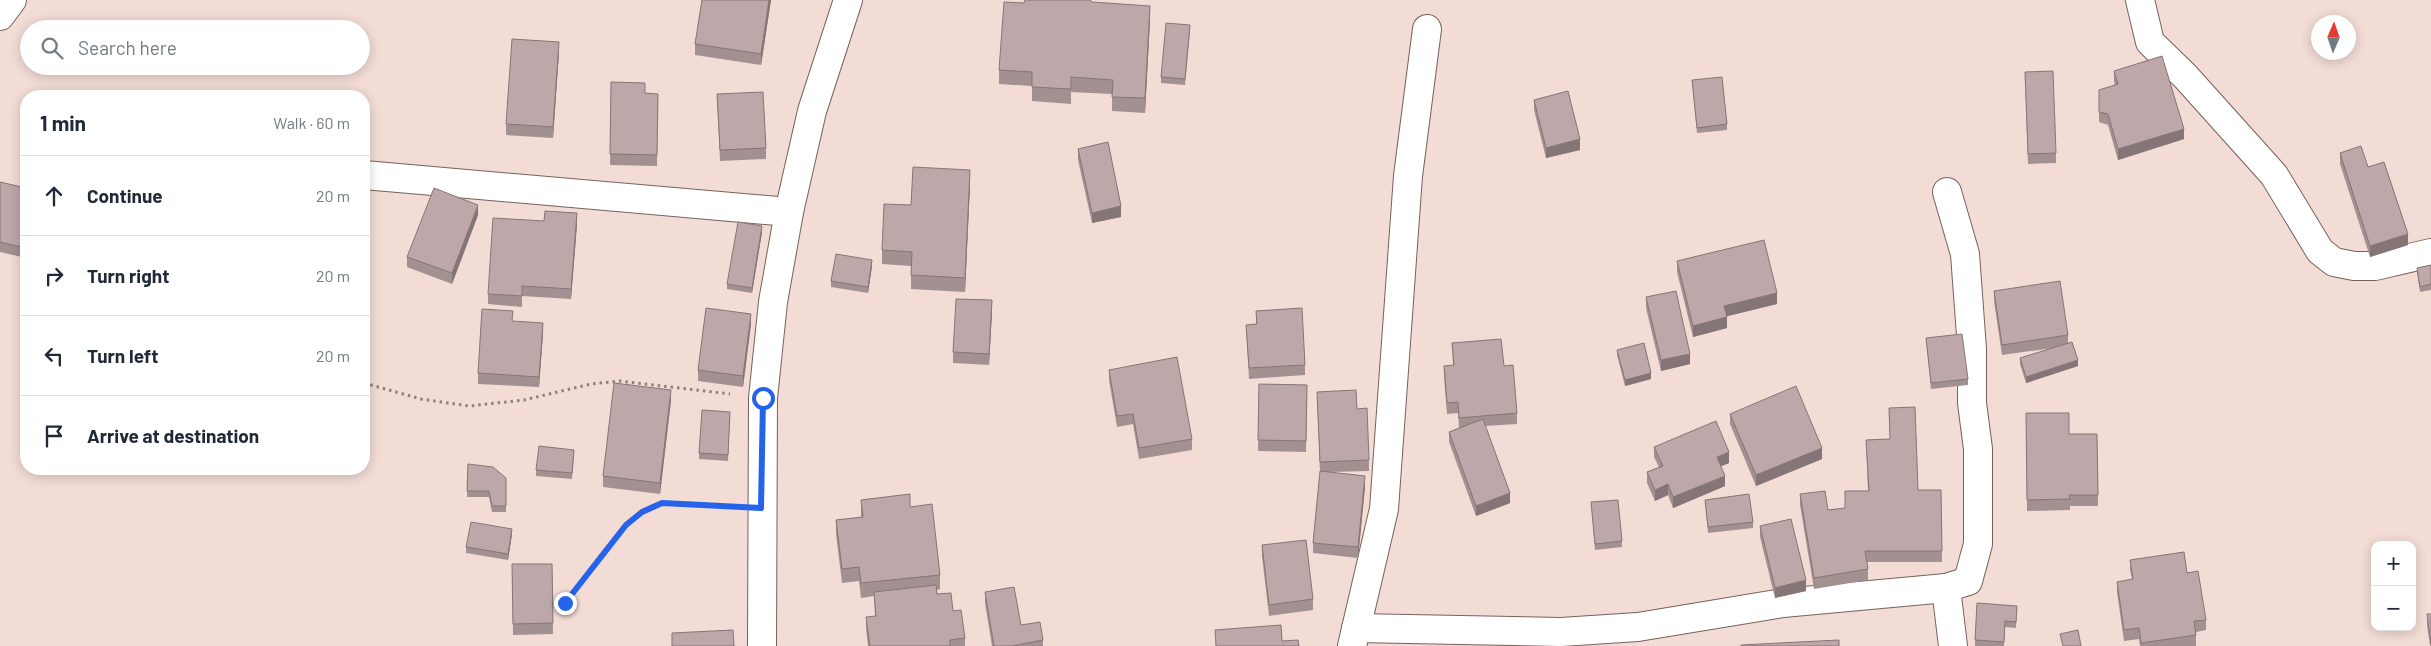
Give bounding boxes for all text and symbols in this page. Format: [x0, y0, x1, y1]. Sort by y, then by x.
north arrow [2311, 15, 2356, 60]
search box [20, 20, 370, 75]
icon: search [38, 34, 66, 62]
text: Search here [78, 36, 177, 59]
text: 1 min [40, 110, 86, 135]
text: Walk · 60 m [273, 113, 350, 132]
icon: ahead [40, 182, 68, 210]
text: Continue [87, 184, 163, 207]
text: 20 m [316, 186, 350, 205]
icon: right [40, 262, 68, 290]
text: Turn right [87, 264, 169, 287]
text: 20 m [316, 266, 350, 285]
icon: left [40, 342, 68, 370]
text: Turn left [87, 344, 158, 367]
text: 20 m [316, 346, 350, 365]
route start [752, 387, 775, 410]
icon: arrive [40, 422, 68, 450]
text: Arrive at destination [87, 424, 259, 447]
map controls [2371, 541, 2416, 631]
button: + [2371, 541, 2416, 586]
button: − [2371, 586, 2416, 631]
route end [554, 592, 577, 615]

